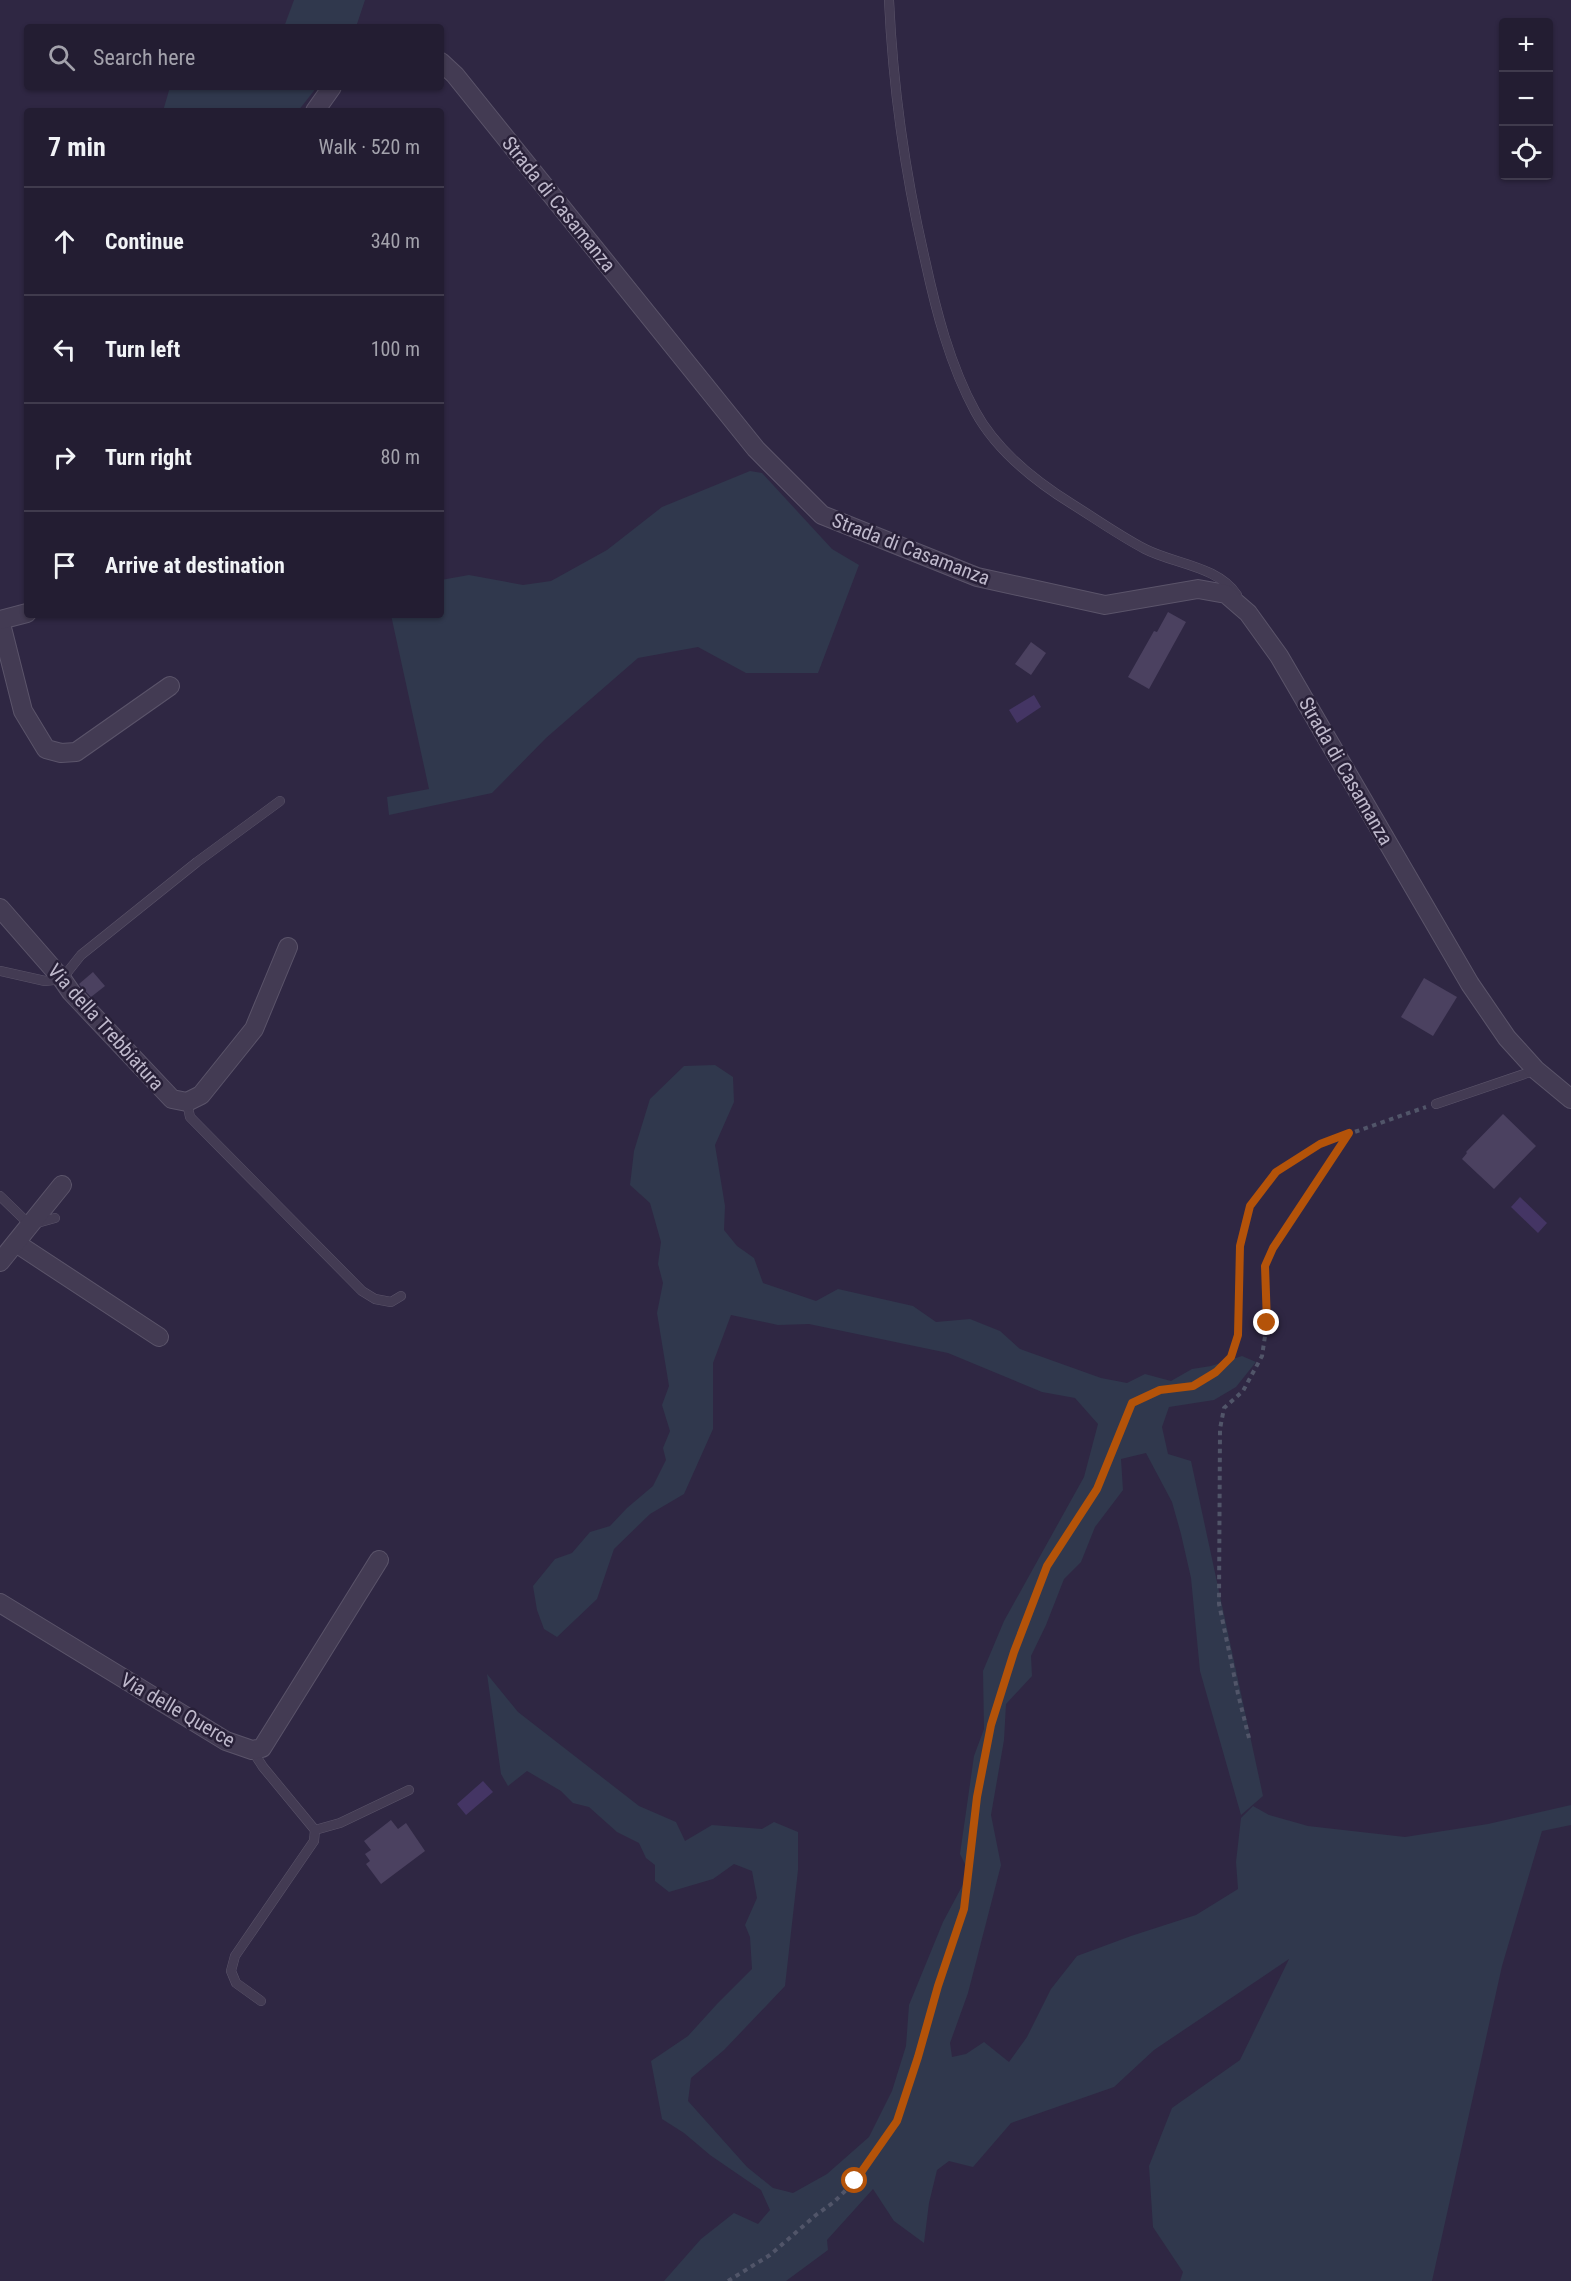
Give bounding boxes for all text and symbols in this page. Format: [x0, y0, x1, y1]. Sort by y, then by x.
map controls [1499, 18, 1553, 180]
button: + [1499, 18, 1553, 72]
search box [24, 24, 444, 90]
icon: search [45, 41, 78, 74]
text: Search here [93, 45, 195, 70]
button: − [1499, 72, 1553, 126]
button: locate [1499, 126, 1553, 180]
text: 7 min [48, 132, 106, 162]
street label: Strada di Casamanza [497, 132, 621, 276]
text: Walk · 520 m [319, 135, 420, 159]
icon: ahead [48, 225, 81, 258]
text: Continue [105, 229, 184, 254]
text: 340 m [371, 229, 420, 253]
icon: left [48, 333, 81, 366]
text: Turn left [105, 337, 180, 362]
text: 100 m [371, 337, 420, 361]
icon: right [48, 441, 81, 474]
text: Turn right [105, 445, 192, 470]
text: 80 m [381, 445, 420, 469]
street label: Strada di Casamanza [829, 508, 993, 590]
icon: arrive [48, 549, 81, 582]
text: Arrive at destination [105, 553, 285, 578]
street label: Strada di Casamanza [1294, 693, 1398, 849]
street label: Via della Trebbiatura [43, 959, 169, 1095]
route end [1253, 1309, 1279, 1335]
street label: Via delle Querce [117, 1668, 239, 1752]
route start [841, 2167, 867, 2193]

